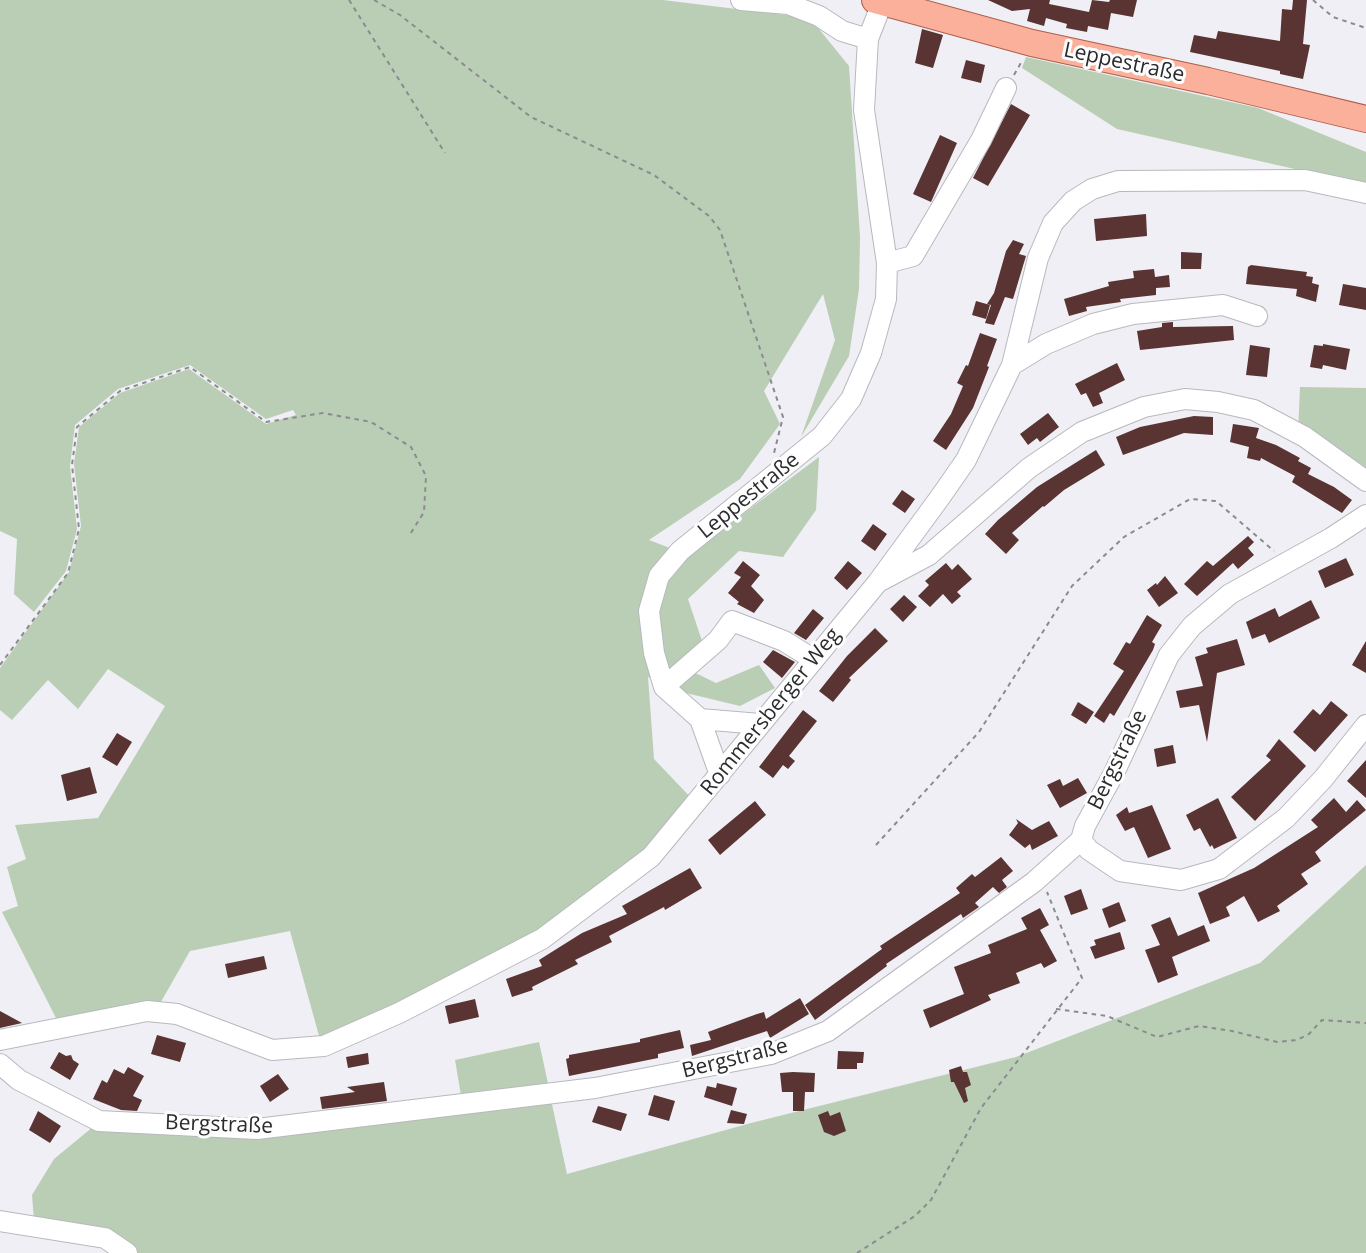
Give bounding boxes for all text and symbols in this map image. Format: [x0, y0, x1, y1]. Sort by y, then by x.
street label: Leppestraße [1061, 38, 1187, 88]
street label: Leppestraße [693, 448, 805, 544]
street label: Rommersberger Weg [696, 623, 846, 801]
street label: Bergstraße [1083, 706, 1153, 814]
street label: Bergstraße [680, 1034, 790, 1084]
street label: Bergstraße [165, 1111, 273, 1139]

